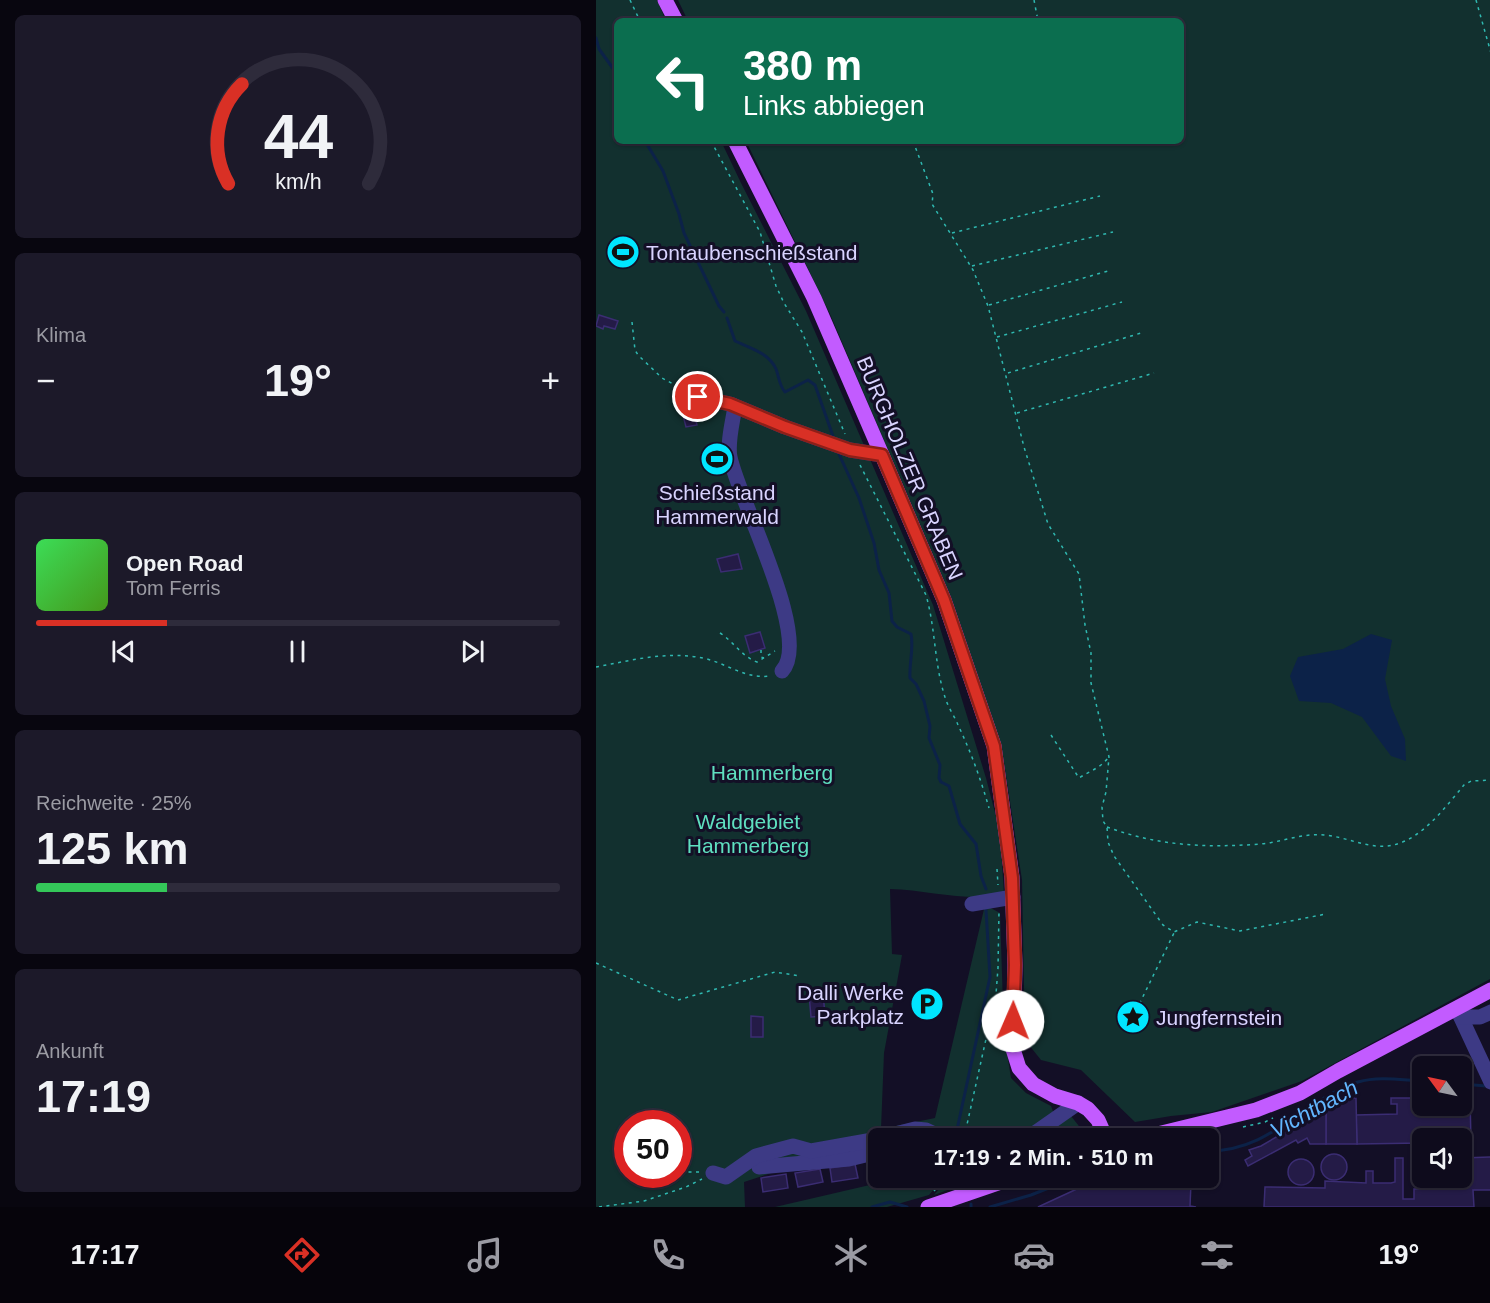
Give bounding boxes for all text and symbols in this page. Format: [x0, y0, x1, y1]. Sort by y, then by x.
icon: left [644, 42, 722, 120]
text: 380 m [743, 42, 862, 89]
text: Links abbiegen [743, 91, 925, 121]
text: 44 [263, 102, 333, 171]
text: km/h [275, 170, 321, 194]
sports icon: Tontaubenschießstand [605, 234, 641, 270]
place label: Tontaubenschießstand [646, 241, 857, 264]
text: Klima [36, 324, 86, 346]
street label: BURGHOLZER GRABEN [852, 353, 968, 583]
text: 19° [264, 355, 332, 406]
text: − [36, 362, 55, 399]
text: + [541, 362, 560, 399]
pin [672, 371, 723, 422]
icon: arrive [681, 380, 714, 413]
sports icon: Schießstand Hammerwald [699, 441, 735, 477]
place label: Schießstand Hammerwald [655, 481, 779, 528]
text: Open Road [126, 551, 243, 576]
text: Tom Ferris [126, 577, 220, 599]
icon: previous [107, 635, 140, 668]
icon: pause [281, 635, 314, 668]
icon: next [456, 635, 489, 668]
park label: Hammerberg [711, 761, 833, 784]
text: Reichweite · 25% [36, 792, 192, 814]
park label: Waldgebiet Hammerberg [687, 810, 809, 857]
text: 125 km [36, 823, 189, 874]
place label: Dalli Werke Parkplatz [797, 981, 904, 1028]
parking icon: Dalli Werke Parkplatz [909, 986, 945, 1022]
position arrow [981, 989, 1045, 1053]
place icon: Jungfernstein [1115, 999, 1151, 1035]
place label: Jungfernstein [1156, 1006, 1282, 1029]
text: Ankunft [36, 1040, 104, 1062]
north arrow [1412, 1056, 1472, 1116]
map controls [1412, 1056, 1472, 1188]
text: 17:19 [36, 1071, 151, 1122]
water label: Vichtbach [1266, 1075, 1362, 1143]
speed limit sign: 50 [614, 1110, 692, 1188]
button: sound [1412, 1128, 1472, 1188]
text: 17:19 · 2 Min. · 510 m [933, 1145, 1154, 1170]
icon: directions [281, 1234, 323, 1276]
icon: music [464, 1234, 506, 1276]
icon: phone [647, 1234, 689, 1276]
icon: climate [830, 1234, 872, 1276]
icon: car [1013, 1234, 1055, 1276]
icon: filters [1196, 1234, 1238, 1276]
text: 17:17 [71, 1240, 140, 1270]
text: 19° [1379, 1240, 1419, 1270]

